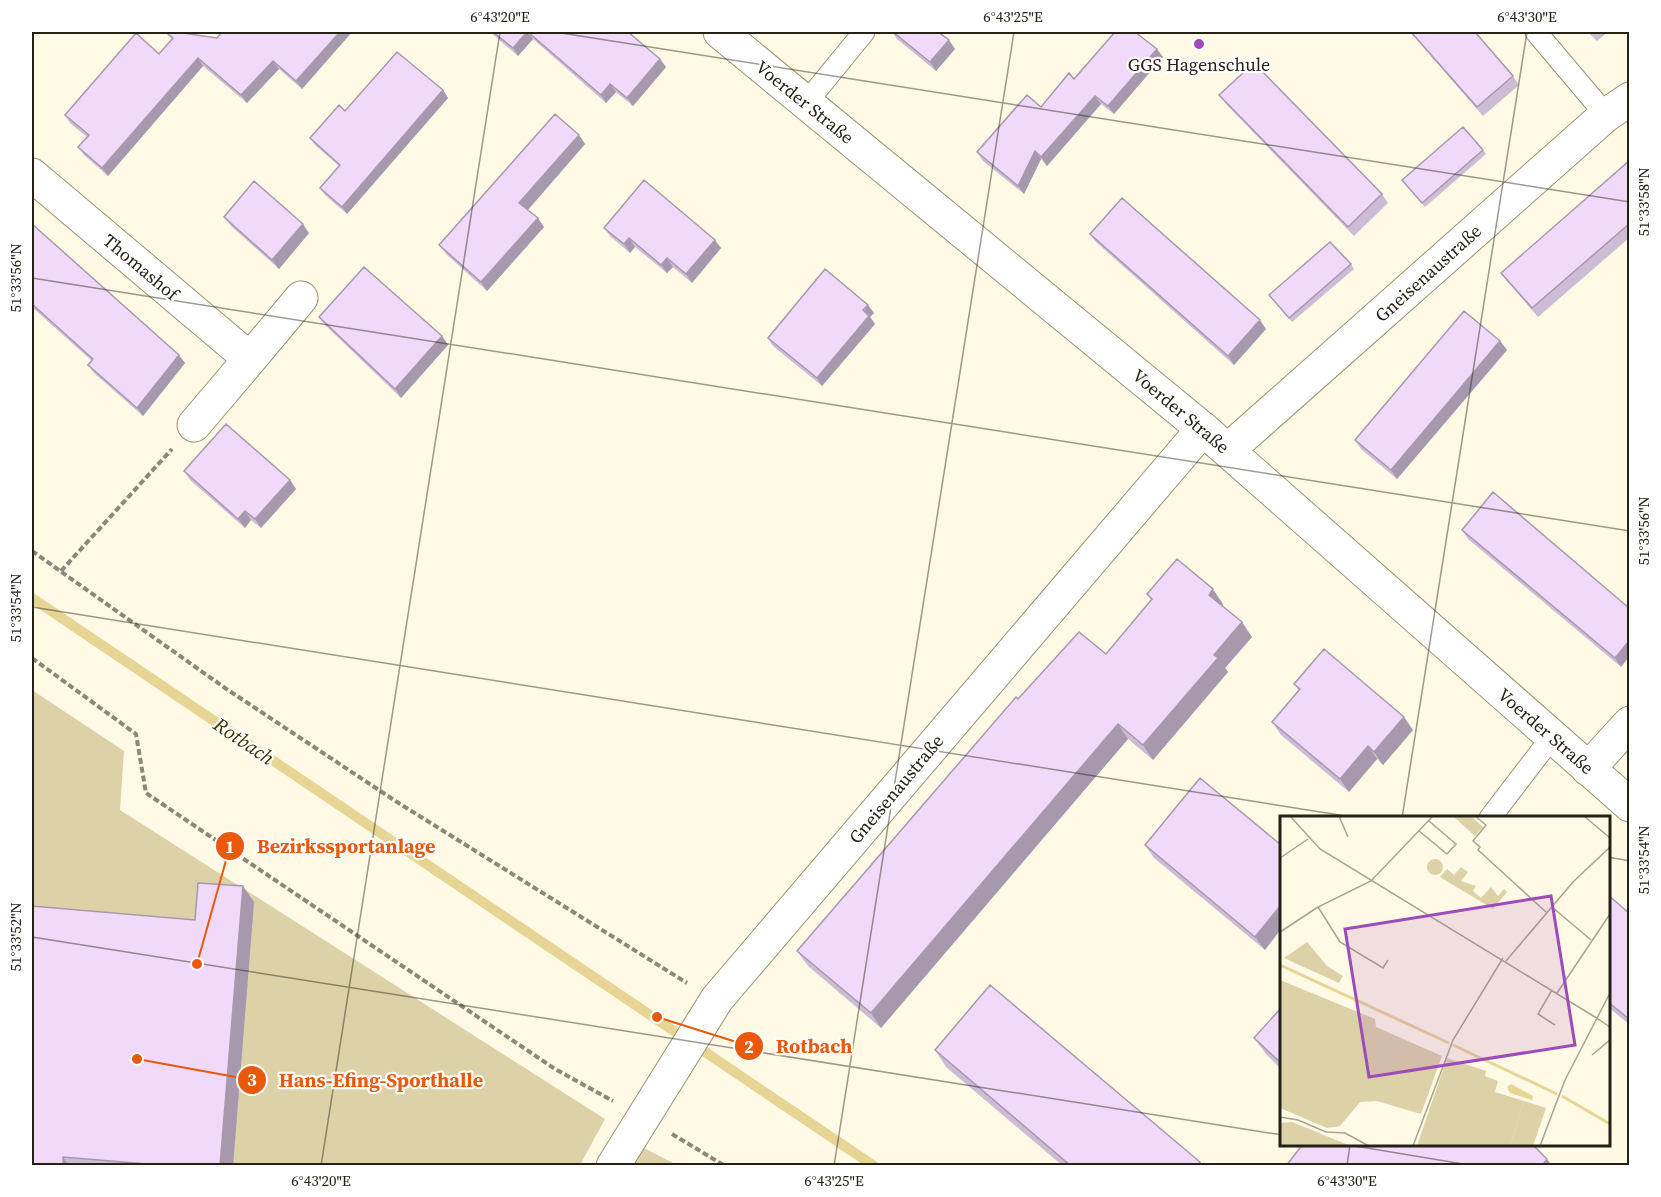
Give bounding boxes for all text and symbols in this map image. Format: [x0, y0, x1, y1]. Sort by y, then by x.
text: 6°43'20"E [470, 6, 530, 27]
text: 6°43'25"E [983, 6, 1043, 27]
text: 6°43'30"E [1497, 6, 1557, 27]
marker: GGS Hagenschule [1192, 37, 1206, 51]
place label: GGS Hagenschule [1128, 52, 1270, 77]
street label: Voerder Straße [751, 55, 859, 149]
text: 51°33'58"N [1633, 167, 1654, 237]
street label: Gneisenaustraße [1369, 218, 1487, 328]
street label: Thomashof [98, 228, 185, 307]
text: 51°33'56"N [5, 243, 26, 313]
street label: Voerder Straße [1127, 363, 1235, 459]
text: 51°33'56"N [1633, 496, 1654, 566]
text: 51°33'54"N [5, 573, 26, 643]
street label: Voerder Straße [1493, 682, 1599, 780]
water label: Rotbach [207, 710, 280, 772]
street label: Gneisenaustraße [843, 729, 949, 849]
inset map [1280, 816, 1610, 1146]
text: 51°33'54"N [1633, 825, 1654, 895]
callout: Bezirkssportanlage [215, 827, 447, 865]
text: Bezirkssportanlage [257, 832, 435, 860]
text: 1 [225, 834, 235, 859]
text: 51°33'52"N [5, 902, 26, 972]
callout: Rotbach [734, 1027, 864, 1065]
text: Rotbach [776, 1032, 852, 1060]
text: 2 [744, 1034, 754, 1059]
callout: Hans-Efing-Sporthalle [237, 1061, 495, 1099]
text: Hans-Efing-Sporthalle [279, 1066, 483, 1094]
text: 3 [247, 1067, 257, 1092]
text: 6°43'20"E [291, 1170, 351, 1191]
text: 6°43'25"E [804, 1170, 864, 1191]
text: 6°43'30"E [1317, 1170, 1377, 1191]

